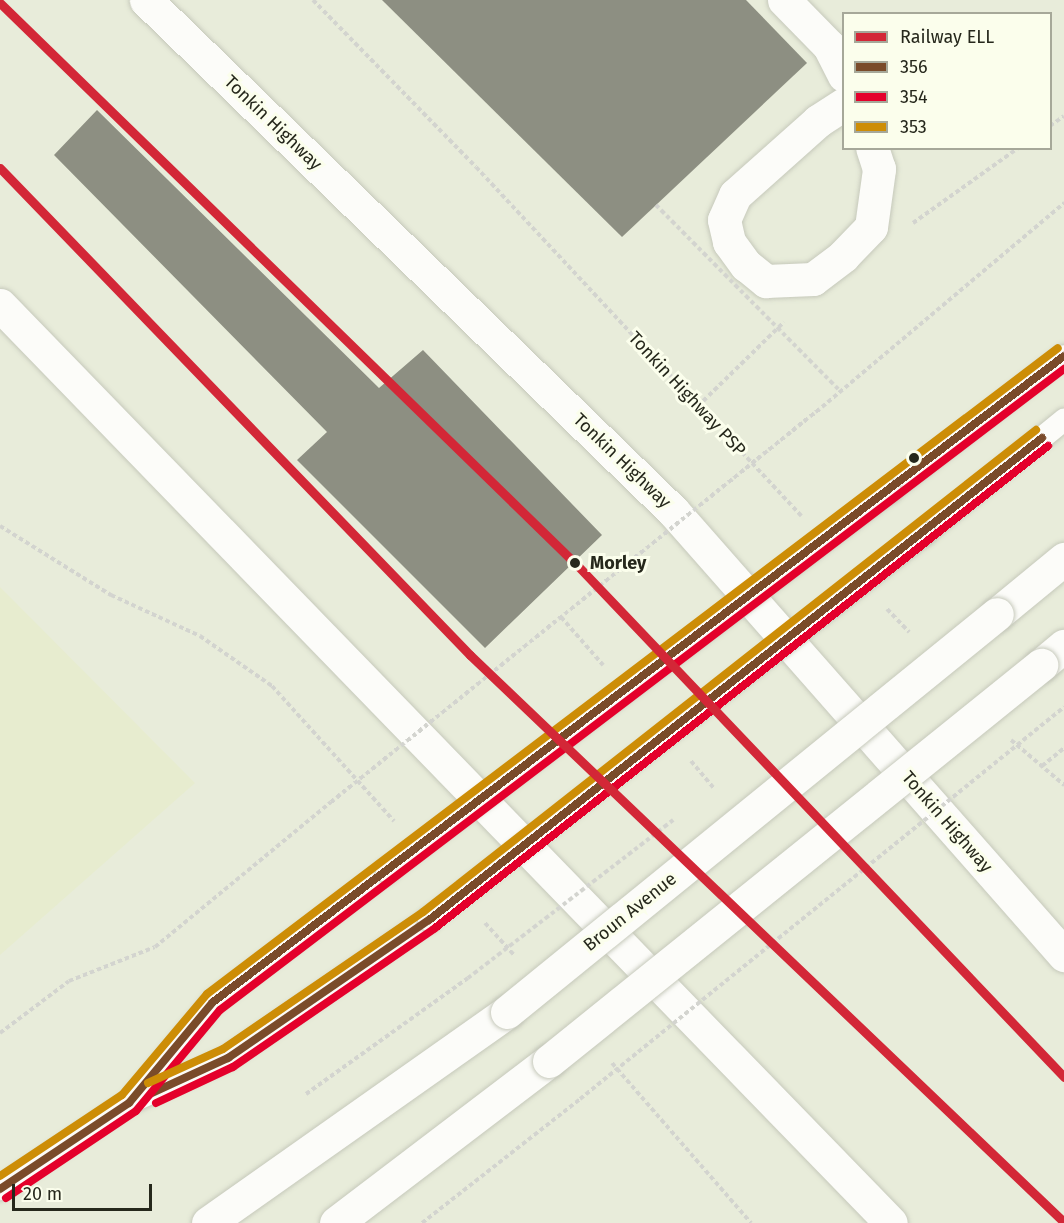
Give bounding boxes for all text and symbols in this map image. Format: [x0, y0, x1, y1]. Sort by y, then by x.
legend [842, 12, 1052, 150]
text: Railway ELL [900, 26, 994, 48]
text: 356 [900, 56, 928, 78]
street label: Tonkin Highway [220, 71, 326, 175]
text: 354 [900, 86, 928, 108]
text: 353 [900, 116, 927, 138]
street label: Tonkin Highway PSP [624, 327, 750, 461]
street label: Tonkin Highway [569, 409, 675, 513]
unlabelled marker [908, 452, 920, 464]
place label: Morley [590, 552, 646, 574]
marker: Morley [565, 553, 585, 573]
street label: Tonkin Highway [897, 767, 997, 877]
street label: Broun Avenue [579, 868, 681, 956]
scale bar [15, 1172, 154, 1210]
text: 20 m [23, 1183, 62, 1205]

